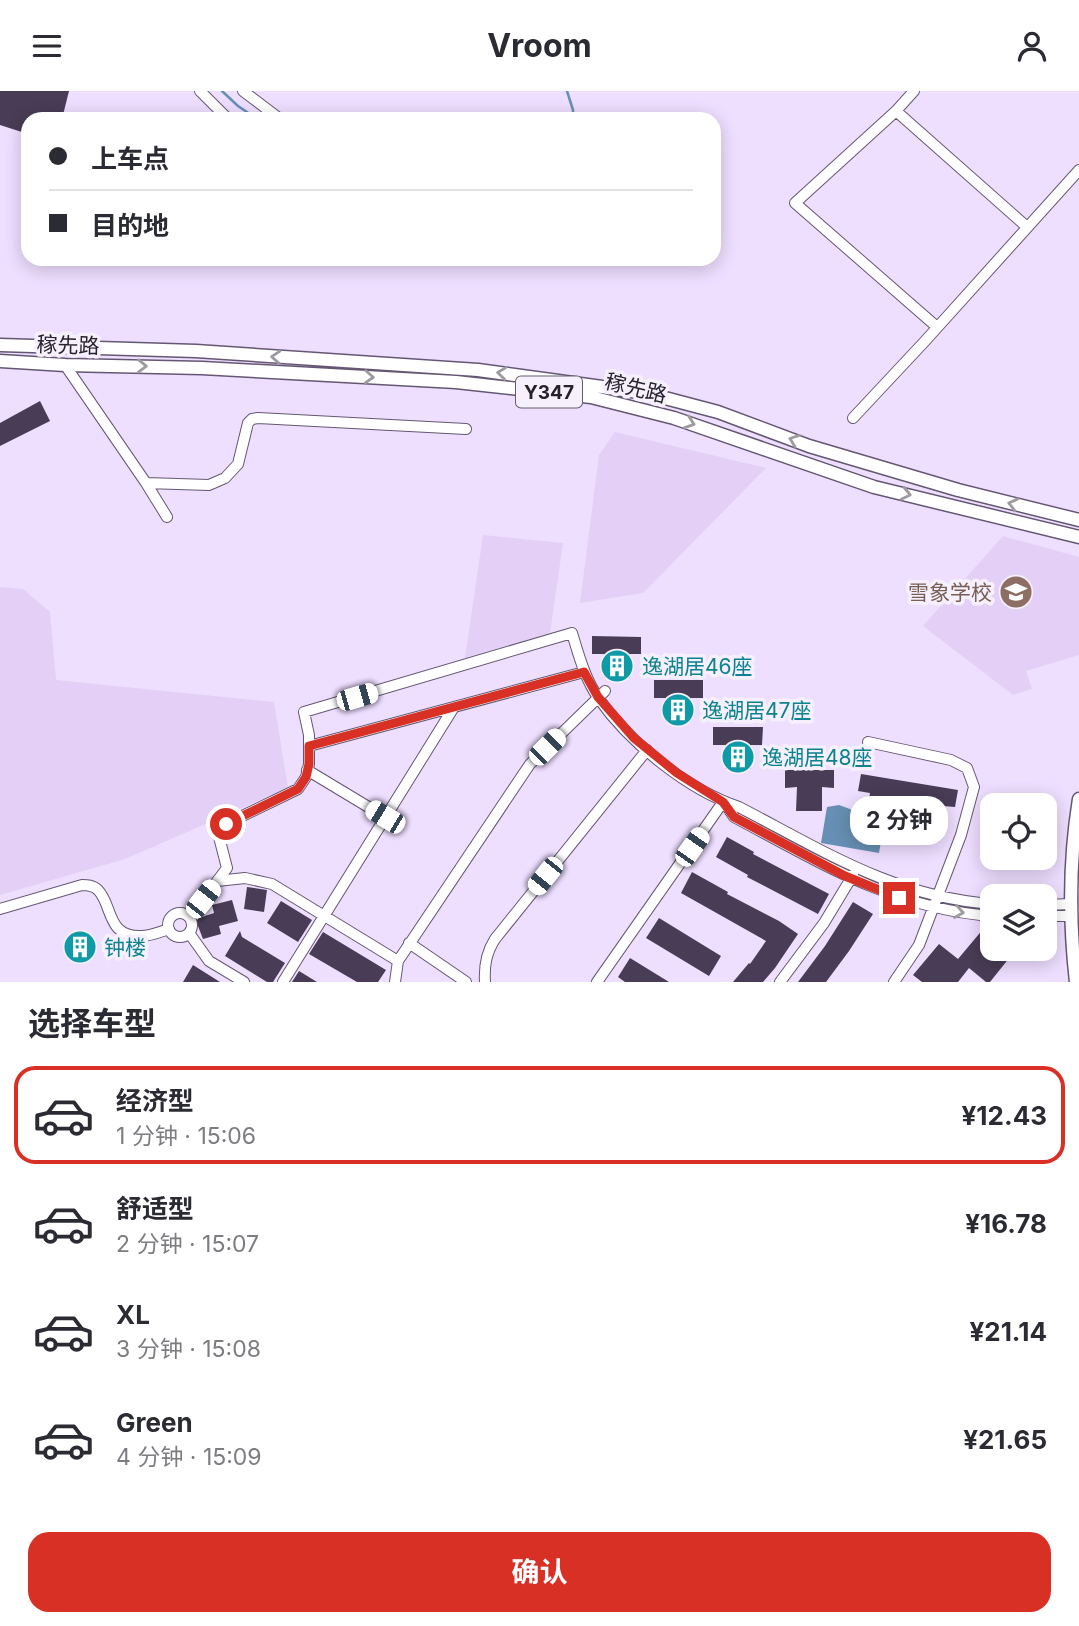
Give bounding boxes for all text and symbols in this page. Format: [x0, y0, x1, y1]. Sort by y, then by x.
text: Vroom [487, 26, 592, 65]
icon: menu [28, 27, 66, 65]
icon: person [1013, 27, 1051, 65]
text: 上车点 [91, 143, 169, 174]
text: 目的地 [91, 210, 169, 241]
street label: 稼先路 [36, 331, 100, 359]
one-way arrow [270, 349, 281, 364]
one-way arrow [136, 359, 147, 374]
one-way arrow [497, 365, 508, 380]
street label: 稼先路 [602, 368, 670, 408]
one-way arrow [364, 369, 375, 384]
road number: Y347 [516, 377, 582, 407]
one-way arrow [683, 415, 696, 429]
one-way arrow [789, 435, 801, 449]
one-way arrow [900, 486, 912, 501]
one-way arrow [1007, 498, 1019, 512]
school or university icon: 雪象学校 [997, 573, 1035, 611]
place label: 雪象学校 [908, 580, 992, 605]
building icon: 逸湖居46座 [598, 647, 636, 685]
place label: 逸湖居46座 [642, 654, 753, 679]
car [334, 681, 381, 713]
building icon: 逸湖居47座 [659, 691, 697, 729]
place label: 逸湖居47座 [702, 698, 811, 723]
car [525, 725, 570, 769]
building icon: 逸湖居48座 [719, 738, 757, 776]
place label: 逸湖居48座 [762, 745, 873, 770]
map controls [980, 793, 1057, 961]
button: locate [980, 793, 1057, 870]
car [362, 797, 409, 837]
callout: 2 分钟 [850, 797, 948, 845]
text: 2 分钟 [866, 806, 932, 834]
route start [210, 808, 242, 840]
car [672, 824, 713, 870]
car [524, 853, 567, 899]
car [182, 876, 225, 922]
route end [883, 882, 915, 914]
button: layers [980, 884, 1057, 961]
one-way arrow [953, 904, 965, 919]
building icon: 钟楼 [61, 928, 99, 966]
place label: 钟楼 [104, 935, 146, 960]
text: 选择车型 [28, 1004, 156, 1043]
icon: car [32, 1084, 95, 1147]
text: 经济型 [116, 1085, 194, 1116]
text: ¥12.43 [962, 1100, 1047, 1131]
text: 1 分钟 · 15:06 [116, 1122, 256, 1150]
icon: car [32, 1192, 95, 1255]
text: 舒适型 [116, 1193, 194, 1224]
text: ¥16.78 [965, 1208, 1047, 1239]
text: 2 分钟 · 15:07 [116, 1230, 259, 1258]
text: XL [116, 1299, 150, 1330]
icon: car [32, 1300, 95, 1363]
text: ¥21.14 [969, 1316, 1047, 1347]
text: 3 分钟 · 15:08 [116, 1335, 261, 1363]
text: Green [116, 1407, 193, 1438]
icon: car [32, 1408, 95, 1471]
text: ¥21.65 [963, 1424, 1047, 1455]
text: 4 分钟 · 15:09 [116, 1443, 262, 1471]
button: 确认 [28, 1532, 1051, 1612]

